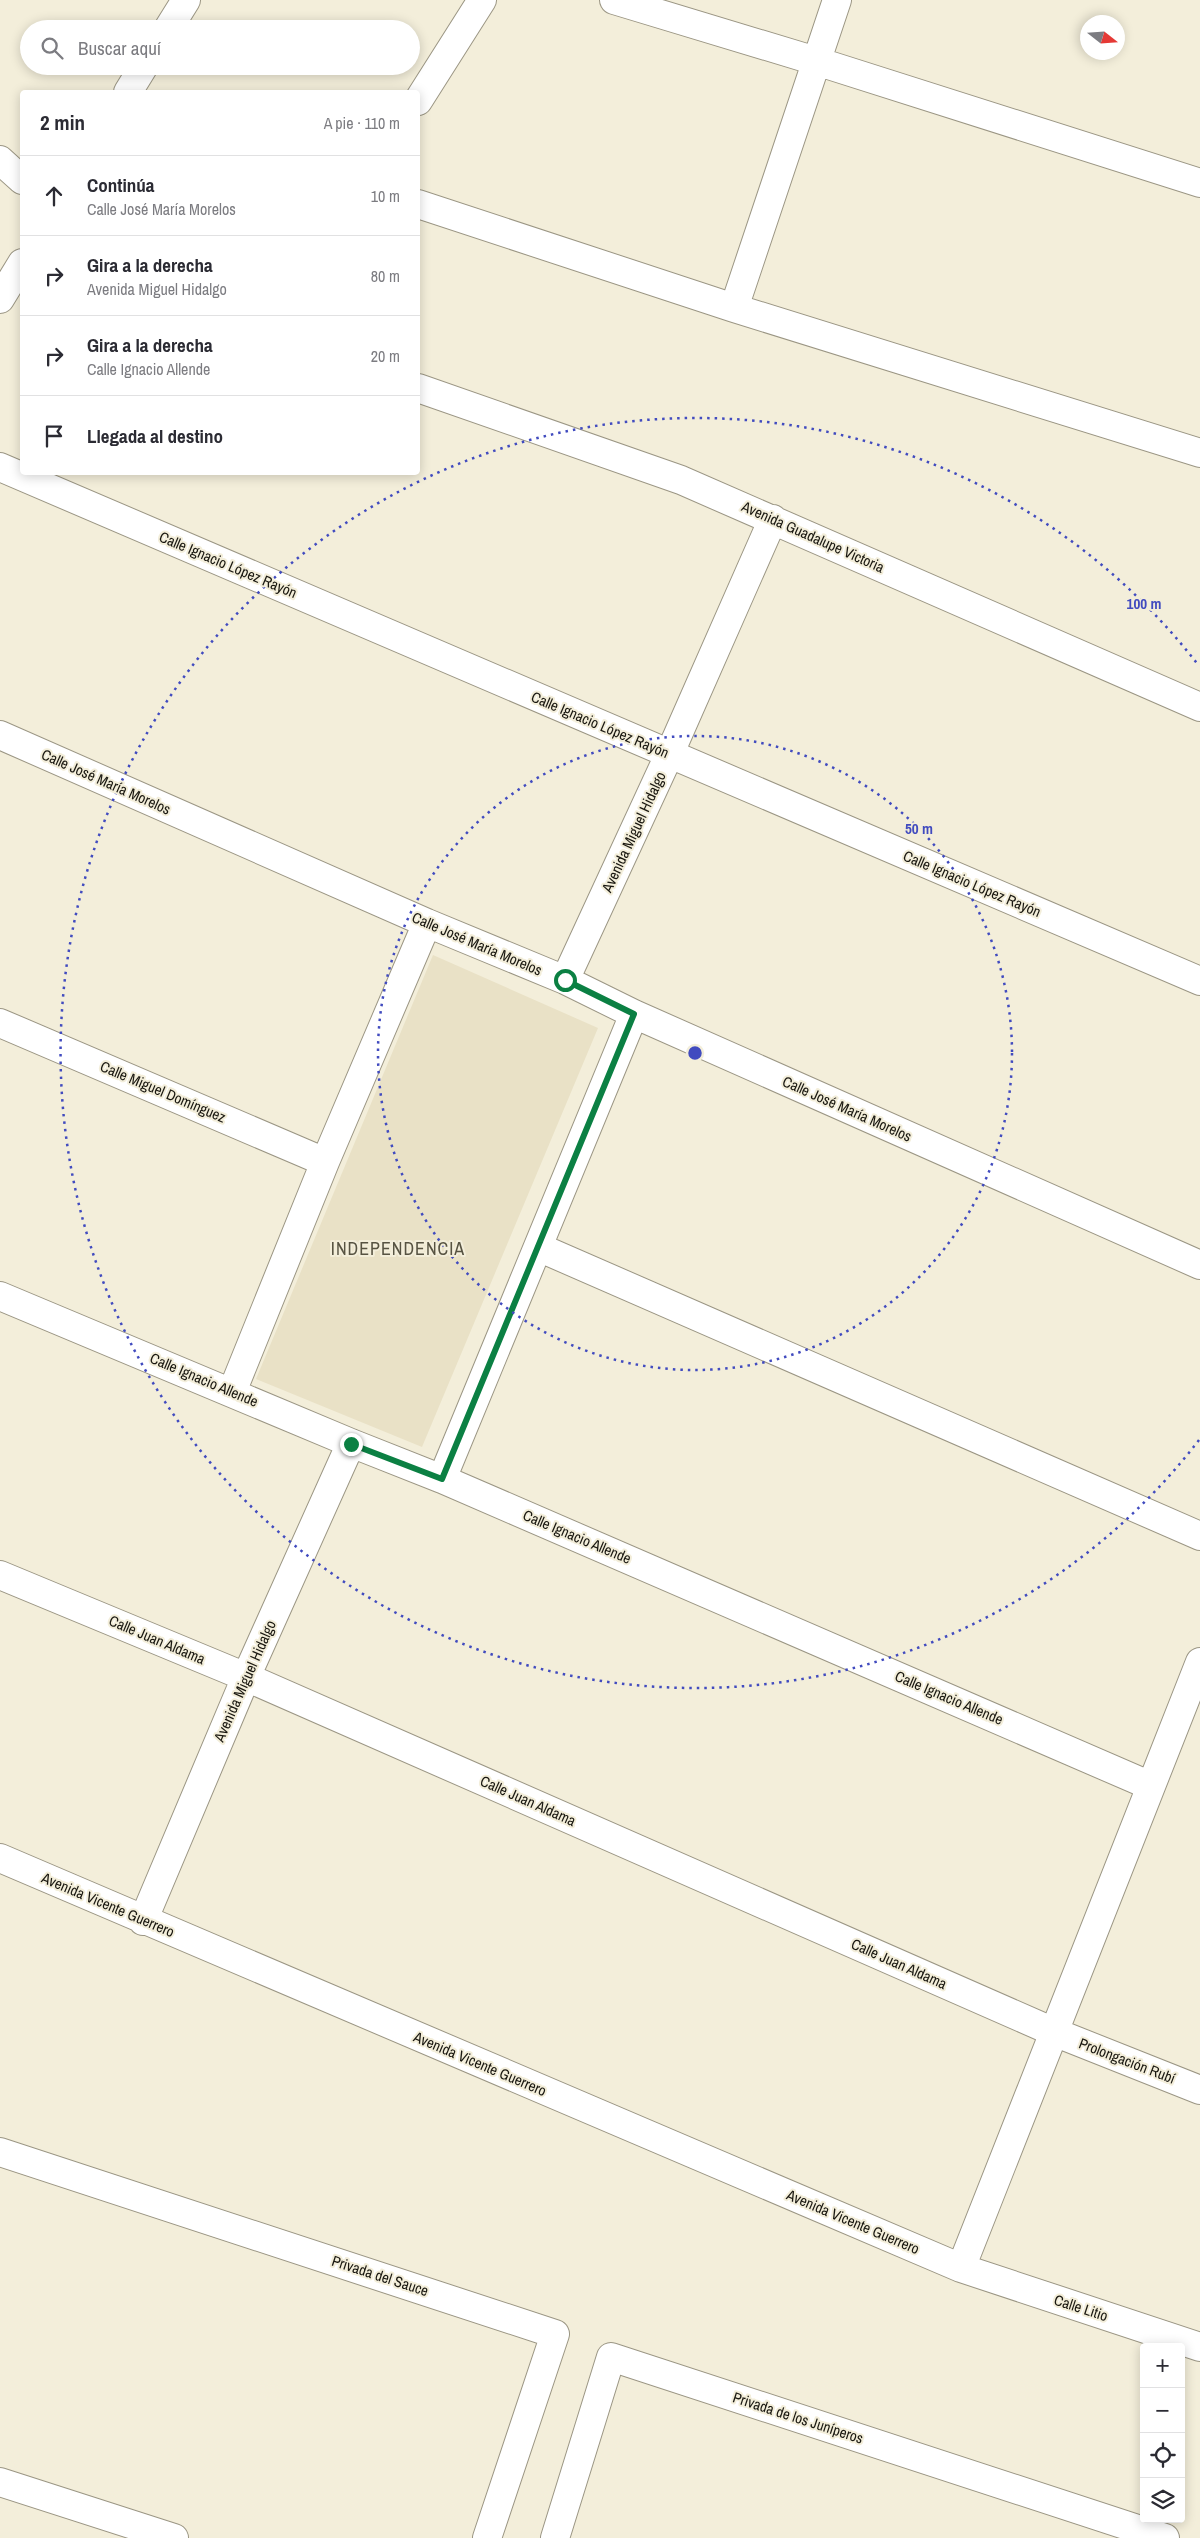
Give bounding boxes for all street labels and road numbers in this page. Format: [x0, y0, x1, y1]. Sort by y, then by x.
street label: Avenida Guadalupe Victoria [738, 495, 888, 578]
street label: Calle Ignacio López Rayón [156, 526, 300, 603]
street label: Calle Ignacio López Rayón [528, 686, 672, 763]
street label: Calle José María Morelos [38, 744, 174, 819]
street label: Avenida Miguel Hidalgo [596, 768, 671, 897]
street label: Calle Ignacio López Rayón [900, 845, 1044, 922]
street label: Calle José María Morelos [409, 907, 545, 980]
street label: Calle Miguel Domínguez [97, 1056, 229, 1128]
street label: Calle José María Morelos [779, 1071, 915, 1146]
street label: Calle Ignacio Allende [147, 1347, 262, 1412]
street label: Calle Ignacio Allende [520, 1504, 635, 1569]
street label: Calle Juan Aldama [106, 1610, 209, 1669]
street label: Avenida Miguel Hidalgo [208, 1617, 281, 1746]
street label: Calle Ignacio Allende [892, 1665, 1007, 1730]
street label: Calle Juan Aldama [477, 1770, 579, 1831]
street label: Avenida Vicente Guerrero [38, 1867, 178, 1942]
street label: Calle Juan Aldama [848, 1933, 950, 1994]
street label: Avenida Vicente Guerrero [410, 2026, 550, 2101]
street label: Prolongación Rubí [1076, 2032, 1179, 2089]
street label: Avenida Vicente Guerrero [783, 2184, 923, 2259]
street label: Privada del Sauce [329, 2250, 431, 2301]
street label: Calle Litio [1052, 2289, 1111, 2326]
street label: Privada de los Juníperos [730, 2387, 866, 2449]

